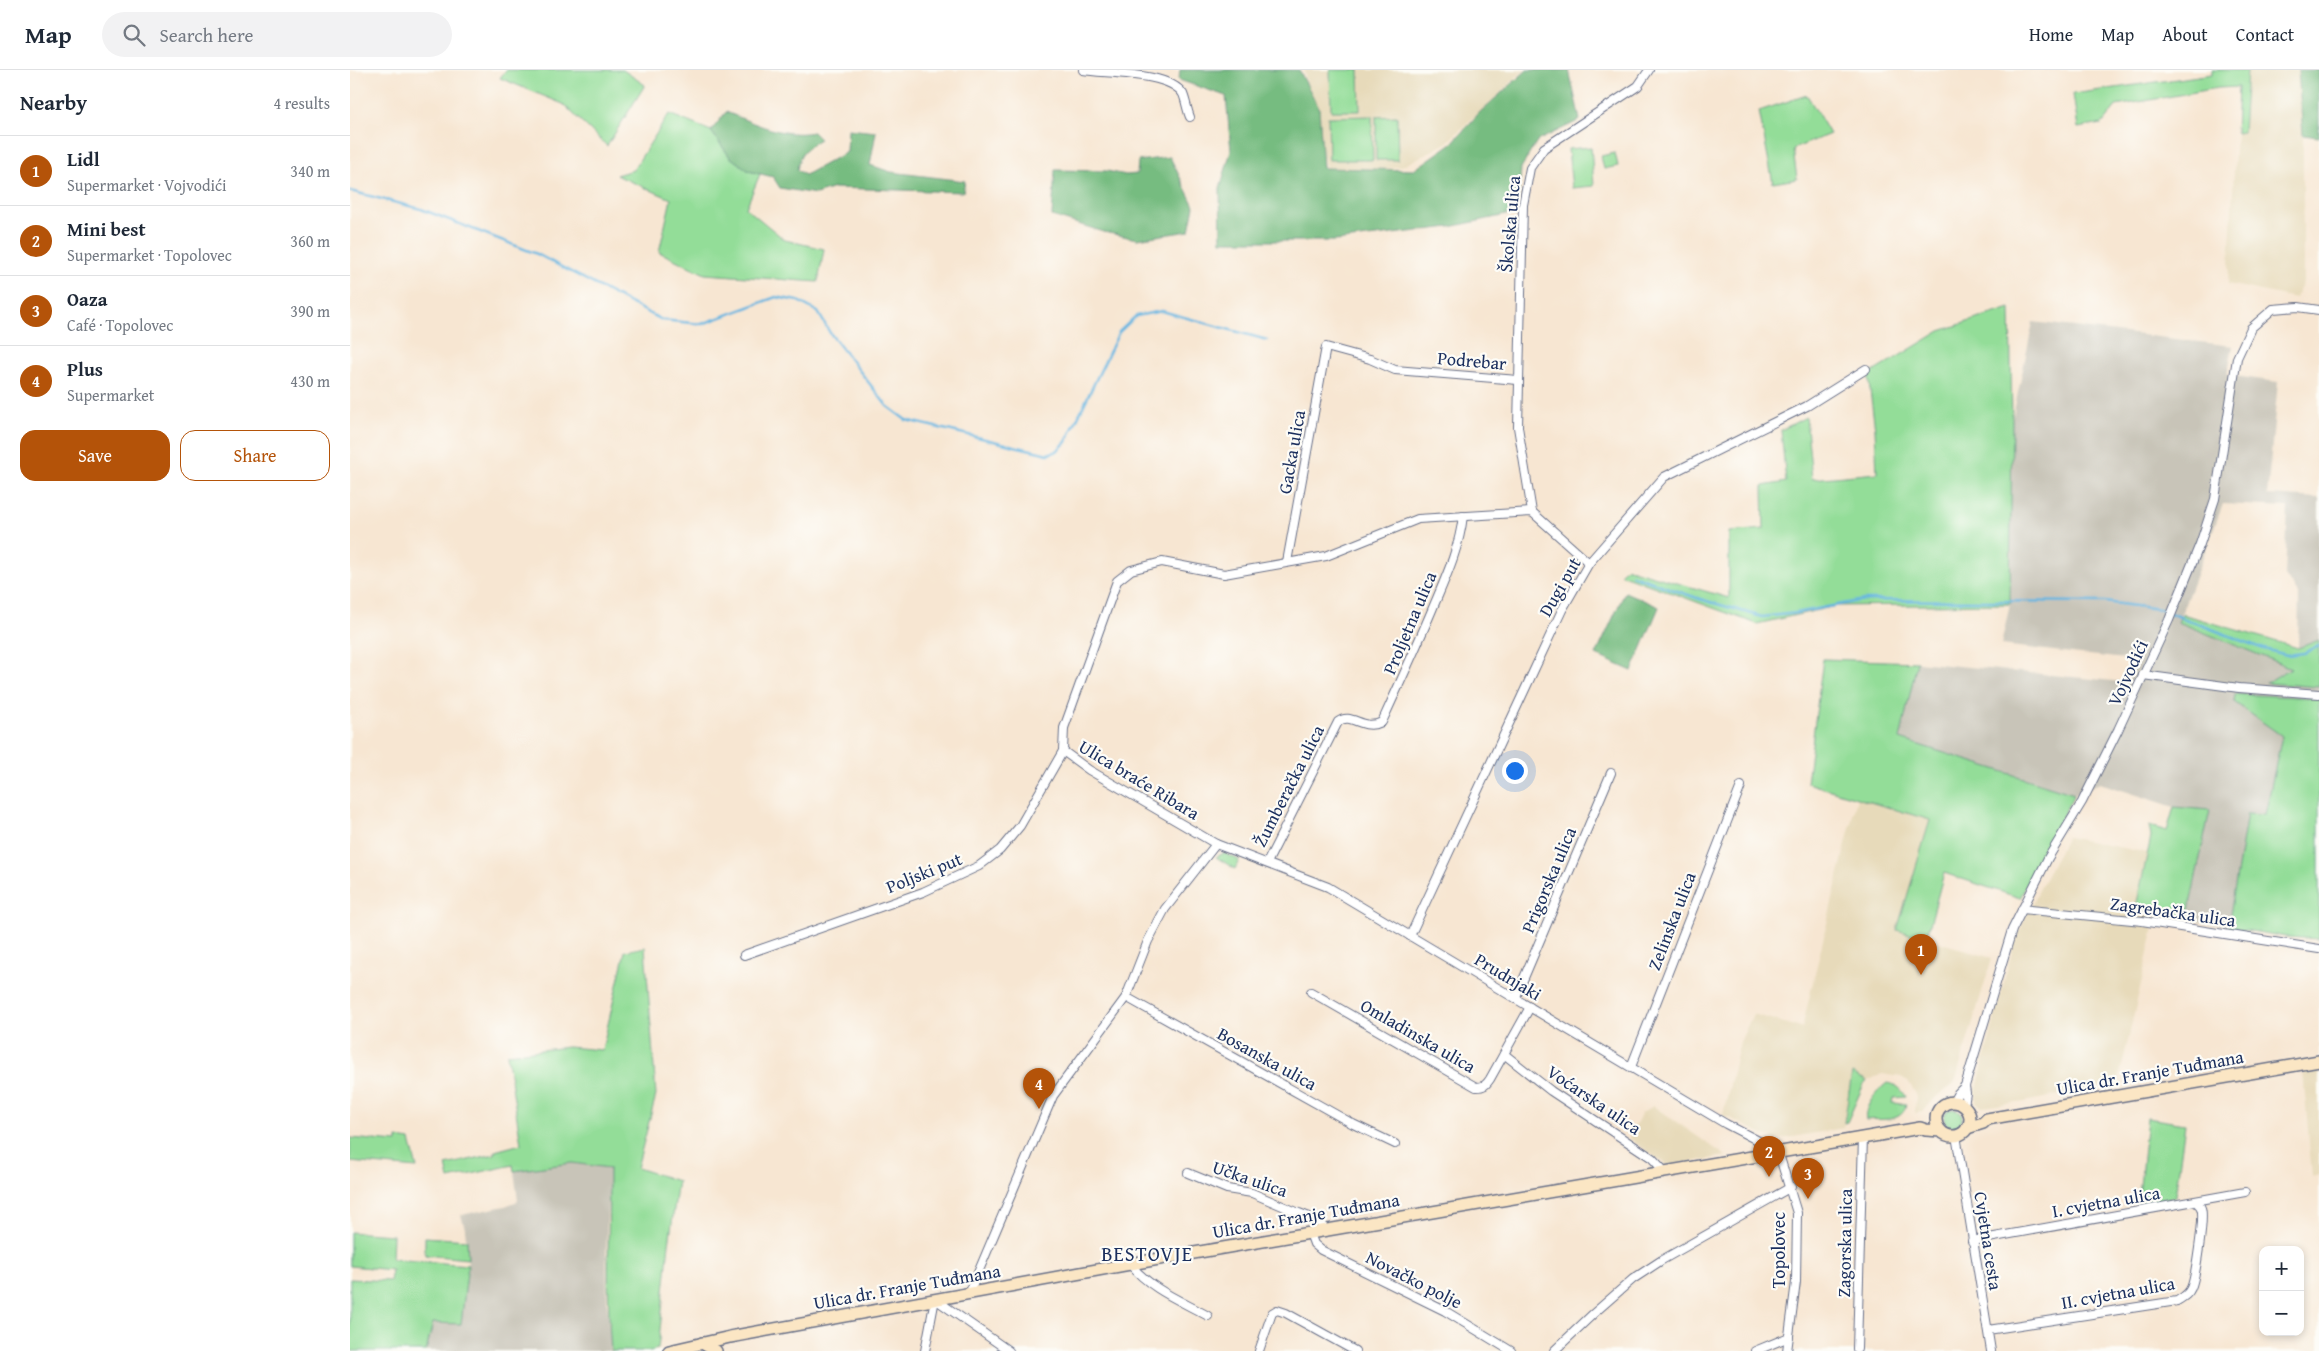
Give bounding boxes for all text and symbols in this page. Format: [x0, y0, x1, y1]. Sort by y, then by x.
search box [102, 12, 452, 57]
text: Map [25, 17, 72, 52]
icon: search [120, 21, 148, 49]
text: Search here [160, 21, 253, 49]
text: Home [2029, 21, 2073, 48]
text: Map [2101, 21, 2134, 48]
text: About [2162, 21, 2208, 48]
text: Contact [2236, 21, 2294, 48]
text: Nearby [20, 87, 87, 118]
text: 4 results [273, 91, 330, 115]
text: Lidl [67, 145, 100, 173]
text: 1 [32, 159, 40, 183]
text: 340 m [290, 159, 330, 183]
text: Supermarket · Vojvodići [67, 173, 227, 197]
street label: Školska ulica [1492, 174, 1527, 273]
text: Mini best [67, 215, 146, 243]
text: 2 [32, 229, 40, 253]
text: 360 m [290, 229, 330, 253]
text: Supermarket · Topolovec [67, 243, 232, 267]
text: Oaza [67, 285, 108, 313]
text: 3 [32, 299, 40, 323]
text: 390 m [290, 299, 330, 323]
text: Café · Topolovec [67, 313, 173, 337]
street label: Podrebar [1436, 344, 1508, 377]
text: Plus [67, 355, 103, 383]
text: 4 [32, 369, 40, 393]
text: 430 m [290, 369, 330, 393]
text: Supermarket [67, 383, 154, 407]
street label: Gacka ulica [1271, 407, 1312, 496]
button: Save [20, 430, 170, 481]
button: Share [180, 430, 330, 481]
street label: Dugi put [1532, 552, 1588, 621]
street label: Proljetna ulica [1376, 567, 1444, 679]
street label: Vojvodići [2100, 635, 2155, 710]
street label: Žumberačka ulica [1246, 720, 1331, 851]
street label: Ulica braće Ribara [1074, 733, 1205, 827]
your location [1502, 758, 1528, 784]
street label: Prigorska ulica [1514, 822, 1583, 937]
street label: Poljski put [882, 845, 966, 900]
street label: Zelinska ulica [1640, 867, 1703, 974]
street label: Zagrebačka ulica [2109, 889, 2238, 934]
pin: 1 [1905, 934, 1937, 975]
street label: Prudnjaki [1470, 946, 1547, 1007]
street label: Omladinska ulica [1356, 992, 1481, 1080]
street label: Bosanska ulica [1212, 1020, 1322, 1097]
street label: Ulica dr. Franje Tuđmana [2054, 1043, 2246, 1102]
street label: Voćarska ulica [1542, 1058, 1647, 1142]
pin: 4 [1023, 1068, 1055, 1109]
pin: 2 [1753, 1136, 1785, 1177]
street label: Učka ulica [1209, 1153, 1292, 1204]
pin: 3 [1792, 1158, 1824, 1199]
street label: I. cvjetna ulica [2050, 1179, 2163, 1224]
street label: Ulica dr. Franje Tuđmana [1210, 1186, 1402, 1245]
street label: Zagorska ulica [1830, 1188, 1859, 1298]
street label: Cvjetna cesta [1967, 1190, 2010, 1293]
street label: Topolovec [1765, 1212, 1792, 1288]
district label: BESTOVJE [1101, 1239, 1193, 1268]
street label: Novačko polje [1361, 1244, 1467, 1315]
map controls [2259, 1246, 2304, 1336]
button: + [2259, 1246, 2304, 1291]
street label: Ulica dr. Franje Tuđmana [811, 1257, 1003, 1316]
street label: II. cvjetna ulica [2059, 1269, 2177, 1316]
button: − [2259, 1291, 2304, 1336]

